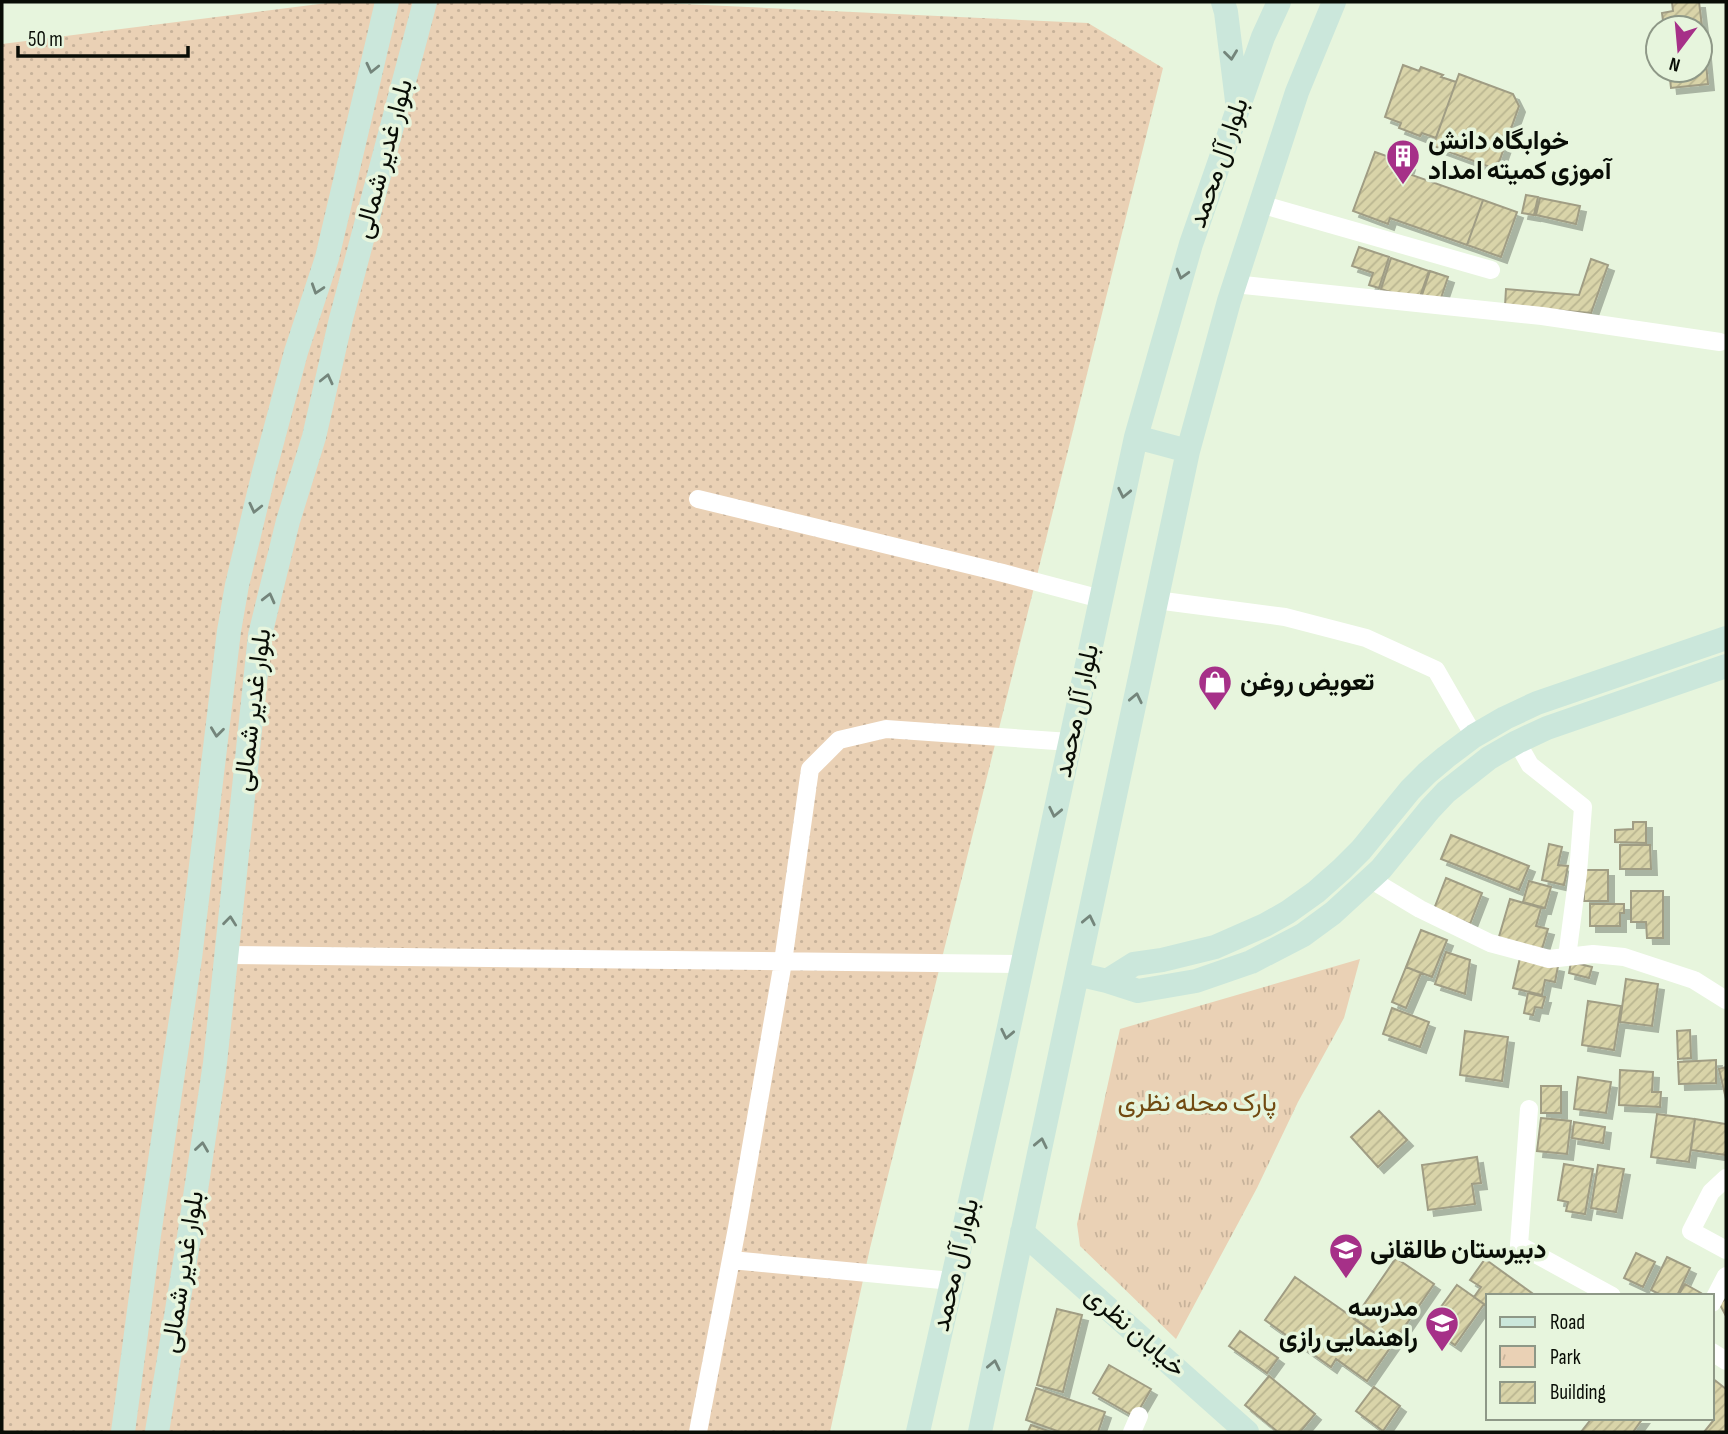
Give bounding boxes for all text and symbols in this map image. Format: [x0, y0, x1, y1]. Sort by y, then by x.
scale bar [18, 14, 187, 58]
north arrow [1644, 14, 1714, 84]
text: 50 m [28, 27, 63, 52]
one-way arrow [1224, 49, 1239, 60]
text: N [1667, 51, 1683, 76]
one-way arrow [365, 62, 380, 74]
street label: بلوار غدیر شمالی [348, 76, 420, 242]
street label: بلوار آل محمد [1182, 94, 1256, 232]
place label: خوابگاه دانش آموزی کمیته امداد [1428, 126, 1614, 187]
building icon: خوابگاه دانش آموزی کمیته امداد [1384, 137, 1422, 186]
one-way arrow [1176, 267, 1190, 279]
one-way arrow [310, 283, 325, 295]
one-way arrow [319, 373, 334, 385]
one-way arrow [1118, 487, 1132, 499]
one-way arrow [249, 502, 263, 514]
one-way arrow [261, 593, 275, 605]
street label: بلوار غدیر شمالی [228, 627, 278, 793]
street label: بلوار آل محمد [1048, 642, 1106, 780]
shop icon: تعویض روغن [1196, 663, 1234, 712]
place label: تعویض روغن [1240, 667, 1375, 698]
one-way arrow [1127, 692, 1142, 704]
one-way arrow [209, 726, 224, 738]
one-way arrow [1049, 806, 1064, 818]
one-way arrow [1080, 914, 1095, 926]
one-way arrow [222, 915, 237, 927]
one-way arrow [1001, 1028, 1016, 1040]
park label: پارک محله نظری [1117, 1088, 1277, 1120]
one-way arrow [1033, 1137, 1048, 1149]
one-way arrow [195, 1141, 210, 1153]
street label: بلوار غدیر شمالی [155, 1189, 211, 1355]
street label: بلوار آل محمد [926, 1196, 986, 1334]
school or university icon: دبیرستان طالقانی [1327, 1231, 1365, 1280]
place label: دبیرستان طالقانی [1370, 1235, 1547, 1266]
street label: خیابان نظری [1078, 1280, 1192, 1384]
place label: مدرسه راهنمایی رازی [1279, 1293, 1418, 1354]
legend [1486, 1294, 1714, 1420]
school or university icon: مدرسه راهنمایی رازی [1423, 1304, 1461, 1353]
text: Road [1550, 1310, 1585, 1335]
text: Park [1550, 1345, 1581, 1370]
one-way arrow [985, 1360, 1000, 1372]
text: Building [1550, 1380, 1606, 1405]

